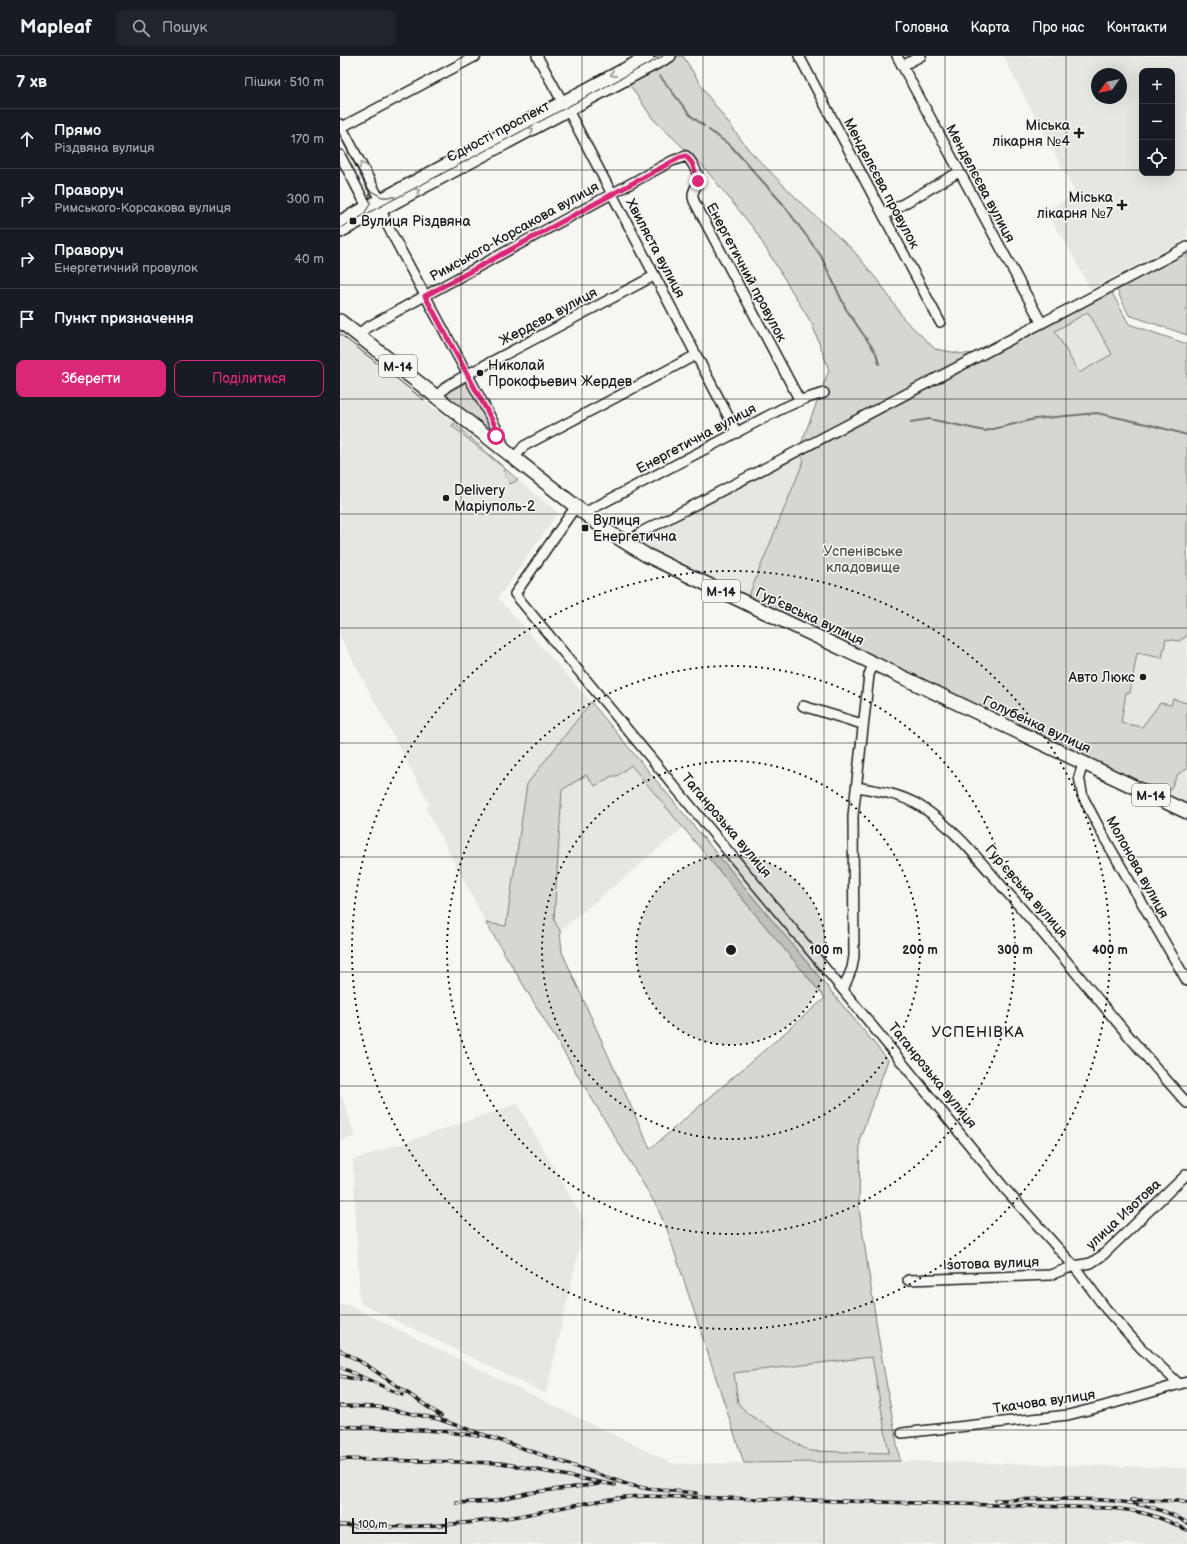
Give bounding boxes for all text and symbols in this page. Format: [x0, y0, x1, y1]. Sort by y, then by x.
search box [116, 10, 396, 46]
text: Mapleaf [20, 16, 92, 39]
icon: search [130, 17, 152, 39]
text: Пошук [162, 18, 207, 37]
text: Головна [895, 19, 948, 36]
text: Карта [970, 19, 1010, 36]
text: Про нас [1032, 19, 1084, 36]
text: Контакти [1106, 19, 1167, 36]
north arrow [1091, 68, 1127, 104]
map controls [1139, 68, 1175, 176]
button: + [1139, 68, 1175, 104]
one-way arrow [610, 69, 617, 77]
text: 7 хв [16, 72, 47, 92]
text: Пішки · 510 m [244, 74, 324, 90]
street label: Єдності проспект [444, 97, 553, 166]
button: − [1139, 104, 1175, 140]
street label: Менделєєва провулок [840, 115, 923, 252]
place label: Міська лікарня №4 [992, 117, 1071, 150]
text: Прямо [54, 121, 101, 140]
street label: Менделєєва вулиця [942, 121, 1019, 245]
one-way arrow [527, 127, 534, 134]
marker: Міська лікарня №4 [1073, 127, 1085, 139]
icon: ahead [16, 128, 38, 150]
text: 170 m [291, 131, 324, 147]
text: Різдвяна вулиця [54, 140, 154, 156]
button: locate [1139, 140, 1175, 176]
one-way arrow [359, 162, 367, 169]
route end [689, 172, 707, 190]
street label: Римського-Корсакова вулиця [427, 178, 602, 285]
text: Праворуч [54, 181, 124, 200]
icon: right [16, 188, 38, 210]
one-way arrow [412, 188, 420, 196]
place label: Міська лікарня №7 [1037, 189, 1114, 222]
text: 300 m [286, 191, 324, 207]
street label: Хвиляста вулиця [622, 196, 689, 301]
marker: Міська лікарня №7 [1116, 199, 1128, 211]
text: Римського-Корсакова вулиця [54, 200, 231, 216]
street label: Енергетичний провулок [703, 200, 791, 345]
place label: Вулиця Різдвяна [361, 213, 471, 230]
marker: Вулиця Різдвяна [348, 216, 358, 226]
text: Праворуч [54, 241, 124, 260]
icon: right [16, 248, 38, 270]
text: 40 m [294, 251, 324, 267]
text: Енергетичний провулок [54, 260, 198, 276]
street label: Жердєва вулиця [496, 283, 600, 349]
icon: arrive [16, 308, 38, 330]
text: Пункт призначення [54, 309, 194, 328]
road number: М-14 [379, 355, 417, 377]
place label: Николай Прокофьевич Жердев [488, 357, 633, 390]
button: Зберегти [16, 360, 166, 397]
button: Поділитися [174, 360, 324, 397]
marker: Николай Прокофьевич Жердев [475, 368, 485, 378]
street label: Енергетична вулиця [633, 400, 759, 477]
route start [487, 427, 505, 445]
place label: Delivery Марiуполь-2 [454, 482, 536, 515]
marker: Delivery Марiуполь-2 [441, 493, 451, 503]
place label: Вулиця Енергетична [593, 512, 677, 545]
marker: Вулиця Енергетична [580, 523, 590, 533]
park label: Успенівське кладовище [823, 543, 903, 576]
road number: М-14 [702, 580, 740, 602]
street label: Гур’євська вулиця [753, 584, 867, 649]
place label: Авто Люкс [1067, 669, 1135, 686]
marker: Авто Люкс [1138, 672, 1148, 682]
street label: Голубенка вулиця [980, 692, 1094, 757]
street label: Таганрозька вулиця [678, 770, 775, 881]
road number: М-14 [1132, 784, 1170, 806]
street label: Молонова вулиця [1102, 813, 1173, 922]
street label: Гур’євська вулиця [982, 841, 1072, 942]
centre of rings [724, 943, 738, 957]
text: 100 m [809, 943, 843, 958]
text: 200 m [902, 943, 938, 958]
text: 300 m [997, 943, 1033, 958]
text: 400 m [1092, 943, 1128, 958]
street label: Таганрозька вулиця [885, 1019, 981, 1132]
district label: УСПЕНІВКА [931, 1023, 1025, 1042]
street label: улица Изотова [1083, 1175, 1165, 1253]
street label: Ізотова вулиця [943, 1253, 1040, 1274]
street label: Ткачова вулиця [992, 1386, 1097, 1417]
scale bar [352, 1516, 447, 1535]
text: 100 m [358, 1518, 387, 1531]

